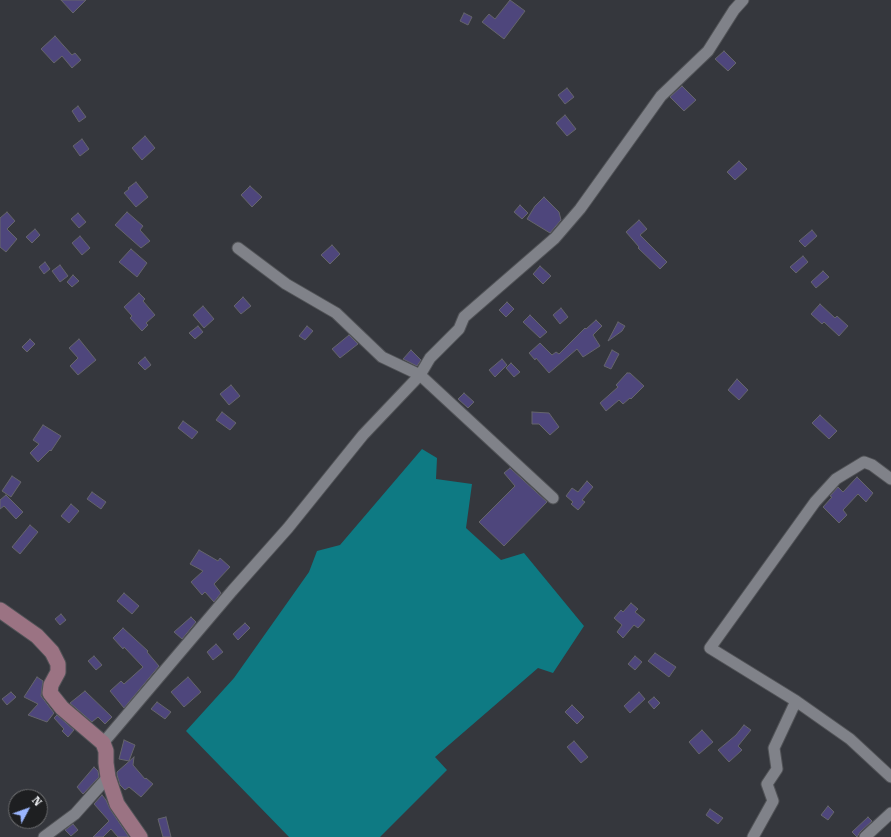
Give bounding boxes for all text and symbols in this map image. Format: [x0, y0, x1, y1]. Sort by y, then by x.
north arrow [8, 789, 48, 829]
text: N [29, 794, 44, 809]

